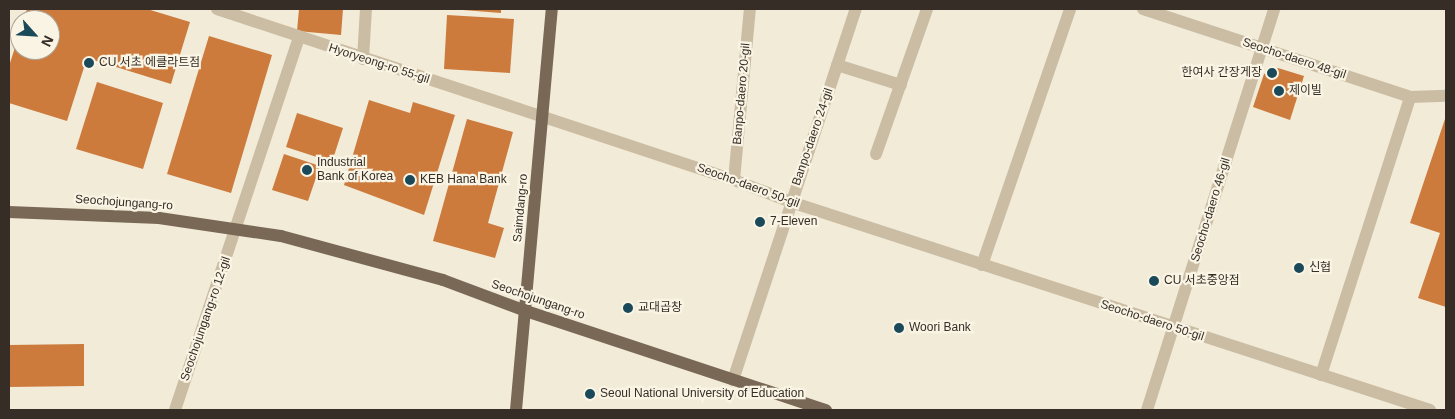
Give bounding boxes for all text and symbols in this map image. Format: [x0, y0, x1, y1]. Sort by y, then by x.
north arrow [10, 10, 60, 60]
text: N [38, 33, 57, 49]
street label: Seocho-daero 48-gil [1240, 35, 1348, 83]
street label: Hyoryeong-ro 55-gil [327, 41, 431, 87]
street label: Banpo-daero 20-gil [730, 43, 754, 145]
place label: CU 서초 에클라트점 [99, 56, 200, 70]
marker: CU 서초 에클라트점 [83, 57, 95, 69]
place label: 한여사 간장게장 [1181, 66, 1262, 80]
marker: 한여사 간장게장 [1266, 67, 1278, 79]
place label: 제이빌 [1289, 84, 1322, 98]
marker: 제이빌 [1273, 85, 1285, 97]
street label: Banpo-daero 24-gil [790, 86, 836, 188]
place label: Industrial Bank of Korea [317, 156, 393, 184]
street label: Seocho-daero 46-gil [1188, 156, 1234, 264]
street label: Seocho-daero 50-gil [695, 161, 801, 211]
marker: Industrial Bank of Korea [301, 164, 313, 176]
place label: KEB Hana Bank [420, 173, 507, 187]
street label: Saimdang-ro [511, 173, 531, 243]
marker: KEB Hana Bank [404, 174, 416, 186]
street label: Seochojungang-ro [75, 192, 173, 214]
place label: 7-Eleven [770, 215, 817, 229]
marker: 7-Eleven [754, 216, 766, 228]
street label: Seochojungang-ro 12-gil [178, 255, 234, 383]
place label: 신협 [1309, 261, 1331, 275]
marker: 신협 [1293, 262, 1305, 274]
place label: CU 서초중앙점 [1164, 274, 1240, 288]
marker: CU 서초중앙점 [1148, 275, 1160, 287]
street label: Seochojungang-ro [489, 277, 587, 323]
street label: Seocho-daero 50-gil [1098, 297, 1206, 345]
place label: 교대곱창 [638, 301, 682, 315]
marker: 교대곱창 [622, 302, 634, 314]
place label: Woori Bank [909, 321, 971, 335]
marker: Woori Bank [893, 322, 905, 334]
place label: Seoul National University of Education [600, 387, 804, 401]
marker: Seoul National University of Education [584, 388, 596, 400]

